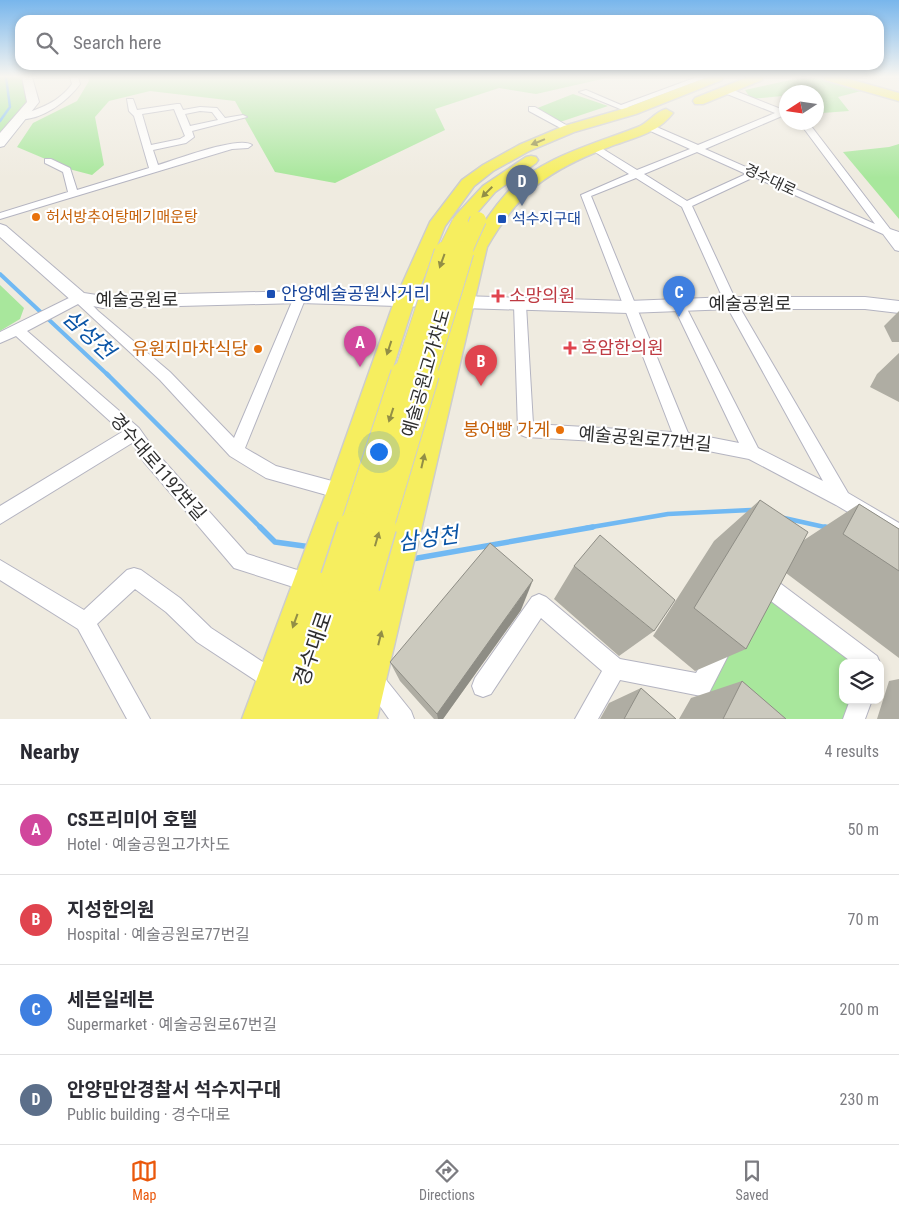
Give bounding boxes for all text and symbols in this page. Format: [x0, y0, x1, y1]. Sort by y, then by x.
search box [15, 15, 884, 70]
icon: search [33, 29, 61, 57]
text: Search here [73, 31, 161, 54]
north arrow [779, 85, 824, 130]
one-way arrow [531, 139, 545, 147]
street label: 경수대로 [741, 160, 799, 200]
pin: D [506, 165, 538, 206]
one-way arrow [482, 186, 494, 198]
place label: 허서방추어탕메기매운탕 [46, 208, 198, 226]
place label: 석수지구대 [512, 210, 581, 228]
marker: 허서방추어탕메기매운탕 [30, 211, 42, 223]
marker: 석수지구대 [496, 213, 508, 225]
one-way arrow [438, 254, 446, 269]
pin: C [663, 276, 695, 317]
place label: 안양예술공원사거리 [281, 283, 430, 304]
place label: 소망의원 [509, 285, 575, 306]
marker: 안양예술공원사거리 [265, 288, 277, 300]
street label: 예술공원로 [96, 289, 178, 310]
marker: 소망의원 [491, 289, 505, 303]
street label: 예술공원로 [709, 293, 791, 314]
water label: 삼성천 [58, 305, 121, 366]
street label: 예술공원고가차도 [397, 306, 454, 439]
pin: A [344, 326, 376, 367]
place label: 호암한의원 [581, 337, 664, 358]
place label: 유원지마차식당 [132, 338, 248, 359]
one-way arrow [385, 340, 392, 355]
marker: 호암한의원 [563, 341, 577, 355]
marker: 유원지마차식당 [252, 343, 264, 355]
pin: B [465, 345, 497, 386]
one-way arrow [387, 408, 394, 423]
street label: 경수대로1192번길 [106, 409, 211, 524]
place label: 붕어빵 가게 [463, 419, 550, 440]
street label: 예술공원로77번길 [578, 422, 713, 455]
marker: 붕어빵 가게 [554, 424, 566, 436]
your location [366, 439, 392, 465]
one-way arrow [419, 454, 427, 469]
water label: 삼성천 [396, 522, 463, 555]
one-way arrow [373, 531, 381, 546]
street label: 경수대로 [289, 609, 337, 689]
one-way arrow [291, 614, 299, 629]
one-way arrow [376, 630, 384, 645]
map controls [839, 659, 884, 704]
button: layers [839, 659, 884, 704]
text: Nearby [20, 740, 79, 764]
text: 4 results [824, 742, 879, 761]
text: CS프리미어 호텔 [67, 808, 197, 831]
text: A [31, 820, 41, 839]
text: 50 m [847, 820, 879, 839]
text: Hotel · 예술공원고가차도 [67, 835, 230, 854]
text: 지성한의원 [67, 898, 154, 921]
text: B [32, 910, 40, 929]
text: 70 m [847, 910, 879, 929]
text: Hospital · 예술공원로77번길 [67, 925, 250, 944]
text: 세븐일레븐 [67, 988, 154, 1011]
text: C [31, 1000, 41, 1019]
text: 200 m [840, 1000, 879, 1019]
text: Supermarket · 예술공원로67번길 [67, 1015, 277, 1034]
text: 안양만안경찰서 석수지구대 [67, 1078, 281, 1101]
text: D [31, 1090, 41, 1109]
text: 230 m [840, 1090, 879, 1109]
text: Public building · 경수대로 [67, 1105, 230, 1124]
tab: Map [130, 1157, 158, 1203]
tab: Directions [419, 1157, 475, 1203]
tab: Saved [735, 1157, 769, 1203]

